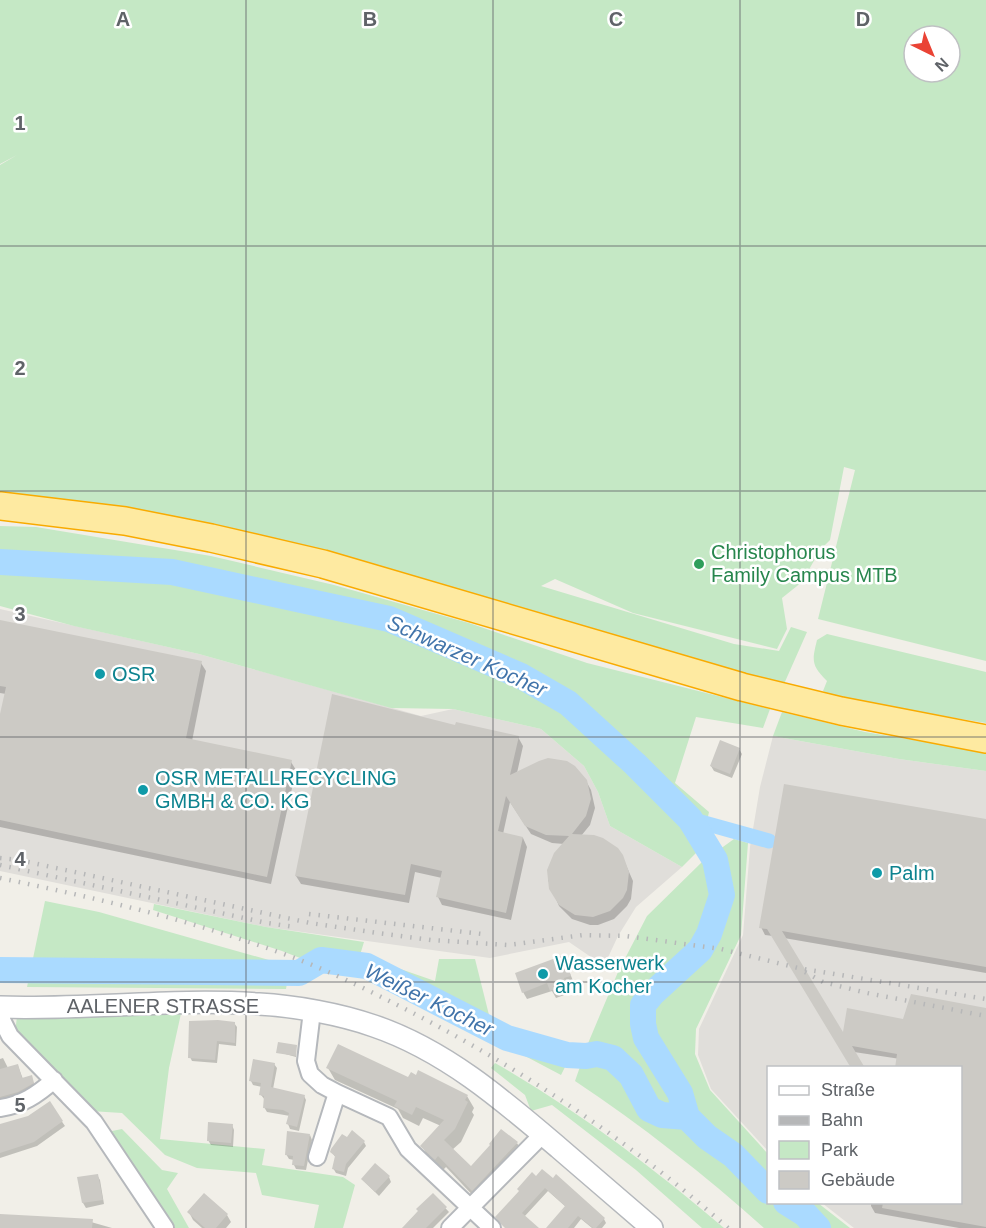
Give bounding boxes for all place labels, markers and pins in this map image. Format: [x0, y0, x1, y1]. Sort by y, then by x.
place label: Christophorus Family Campus MTB [711, 541, 898, 586]
marker: Christophorus Family Campus MTB [692, 557, 706, 571]
place label: OSR [112, 663, 155, 685]
marker: OSR [93, 667, 107, 681]
place label: OSR METALLRECYCLING GMBH & CO. KG [155, 767, 397, 812]
marker: OSR METALLRECYCLING GMBH & CO. KG [136, 783, 150, 797]
place label: Palm [889, 862, 935, 884]
marker: Palm [870, 866, 884, 880]
place label: Wasserwerk am Kocher [555, 952, 665, 997]
marker: Wasserwerk am Kocher [536, 967, 550, 981]

